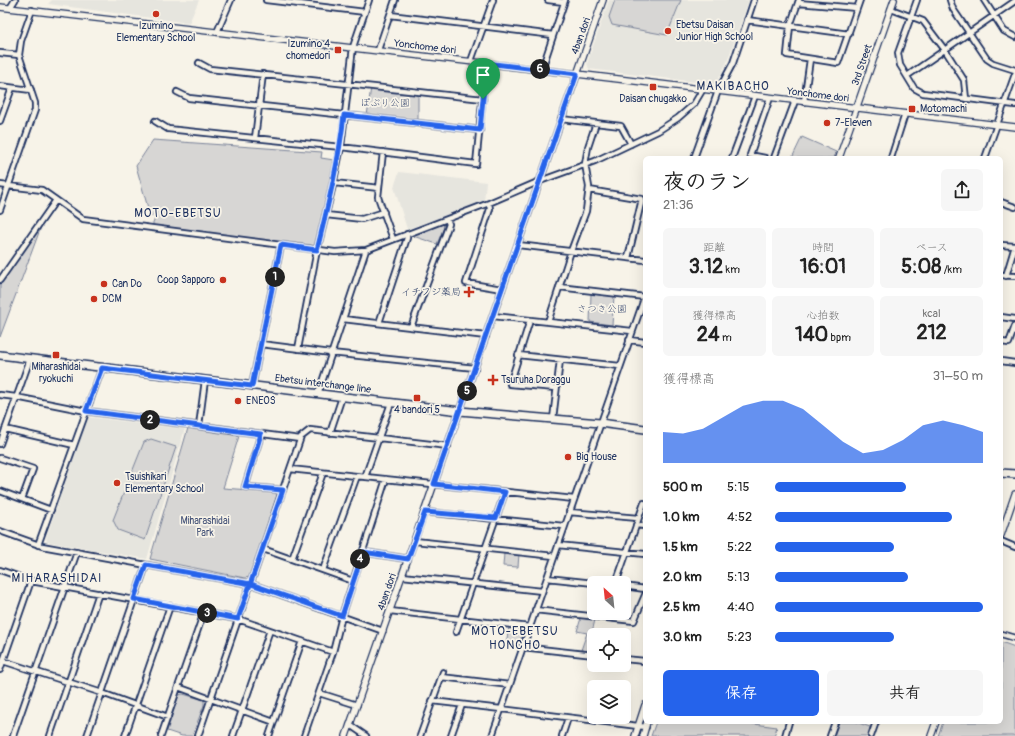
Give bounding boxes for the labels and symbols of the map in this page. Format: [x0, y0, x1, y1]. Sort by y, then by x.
marker: Izumino Elementary School [151, 9, 161, 19]
street label: 4ban dori [569, 16, 593, 56]
place label: Ebetsu Daisan Junior High School [676, 19, 753, 43]
place label: Izumino Elementary School [117, 20, 196, 44]
marker: Ebetsu Daisan Junior High School [663, 26, 673, 36]
street label: Yonchome dori [392, 37, 457, 57]
place label: Izumino 4 chomedori [286, 38, 330, 62]
street label: 3rd Street [849, 42, 875, 87]
marker: Izumino 4 chomedori [333, 45, 343, 55]
pin [466, 58, 500, 99]
pin: 6 [530, 59, 550, 79]
district label: MAKIBACHO [696, 79, 770, 94]
marker: Daisan chugakko [648, 82, 658, 92]
street label: Yonchome dori [785, 85, 850, 105]
place label: Daisan chugakko [619, 93, 687, 105]
park label: ぽぷり公園 [360, 97, 410, 109]
place label: Motomachi [920, 103, 967, 115]
marker: Motomachi [907, 104, 917, 114]
place label: 7-Eleven [835, 117, 872, 129]
marker: 7-Eleven [822, 118, 832, 128]
district label: MOTO-EBETSU [134, 206, 222, 221]
pin: 1 [265, 267, 285, 287]
place label: Coop Sapporo [157, 274, 216, 286]
marker: Coop Sapporo [218, 275, 228, 285]
place label: Can Do [112, 278, 143, 290]
marker: Can Do [99, 279, 109, 289]
place label: イチフジ薬局 [401, 286, 461, 298]
marker: イチフジ薬局 [464, 287, 474, 297]
place label: DCM [102, 293, 122, 305]
marker: DCM [89, 294, 99, 304]
park label: さつき公園 [577, 303, 627, 315]
marker: Miharashidai ryokuchi [51, 350, 61, 360]
place label: Miharashidai ryokuchi [32, 361, 81, 385]
street label: Ebetsu interchange line [274, 372, 372, 396]
place label: Tsuruha Doraggu [501, 374, 570, 386]
marker: Tsuruha Doraggu [488, 375, 498, 385]
pin: 5 [457, 381, 477, 401]
marker: 4 bandori 5 [412, 393, 422, 403]
place label: ENEOS [246, 395, 276, 407]
marker: ENEOS [233, 396, 243, 406]
place label: 4 bandori 5 [394, 404, 440, 416]
pin: 2 [140, 410, 160, 430]
place label: Big House [576, 451, 617, 463]
marker: Big House [563, 452, 573, 462]
place label: Tsuishikari Elementary School [125, 471, 204, 495]
marker: Tsuishikari Elementary School [112, 478, 122, 488]
park label: Miharashidai Park [181, 515, 230, 539]
pin: 4 [350, 549, 370, 569]
district label: MIHARASHIDAI [12, 571, 102, 586]
street label: 4ban dori [375, 572, 399, 612]
north arrow [587, 576, 631, 620]
pin: 3 [197, 603, 217, 623]
district label: MOTO-EBETSU HONCHO [471, 624, 559, 653]

